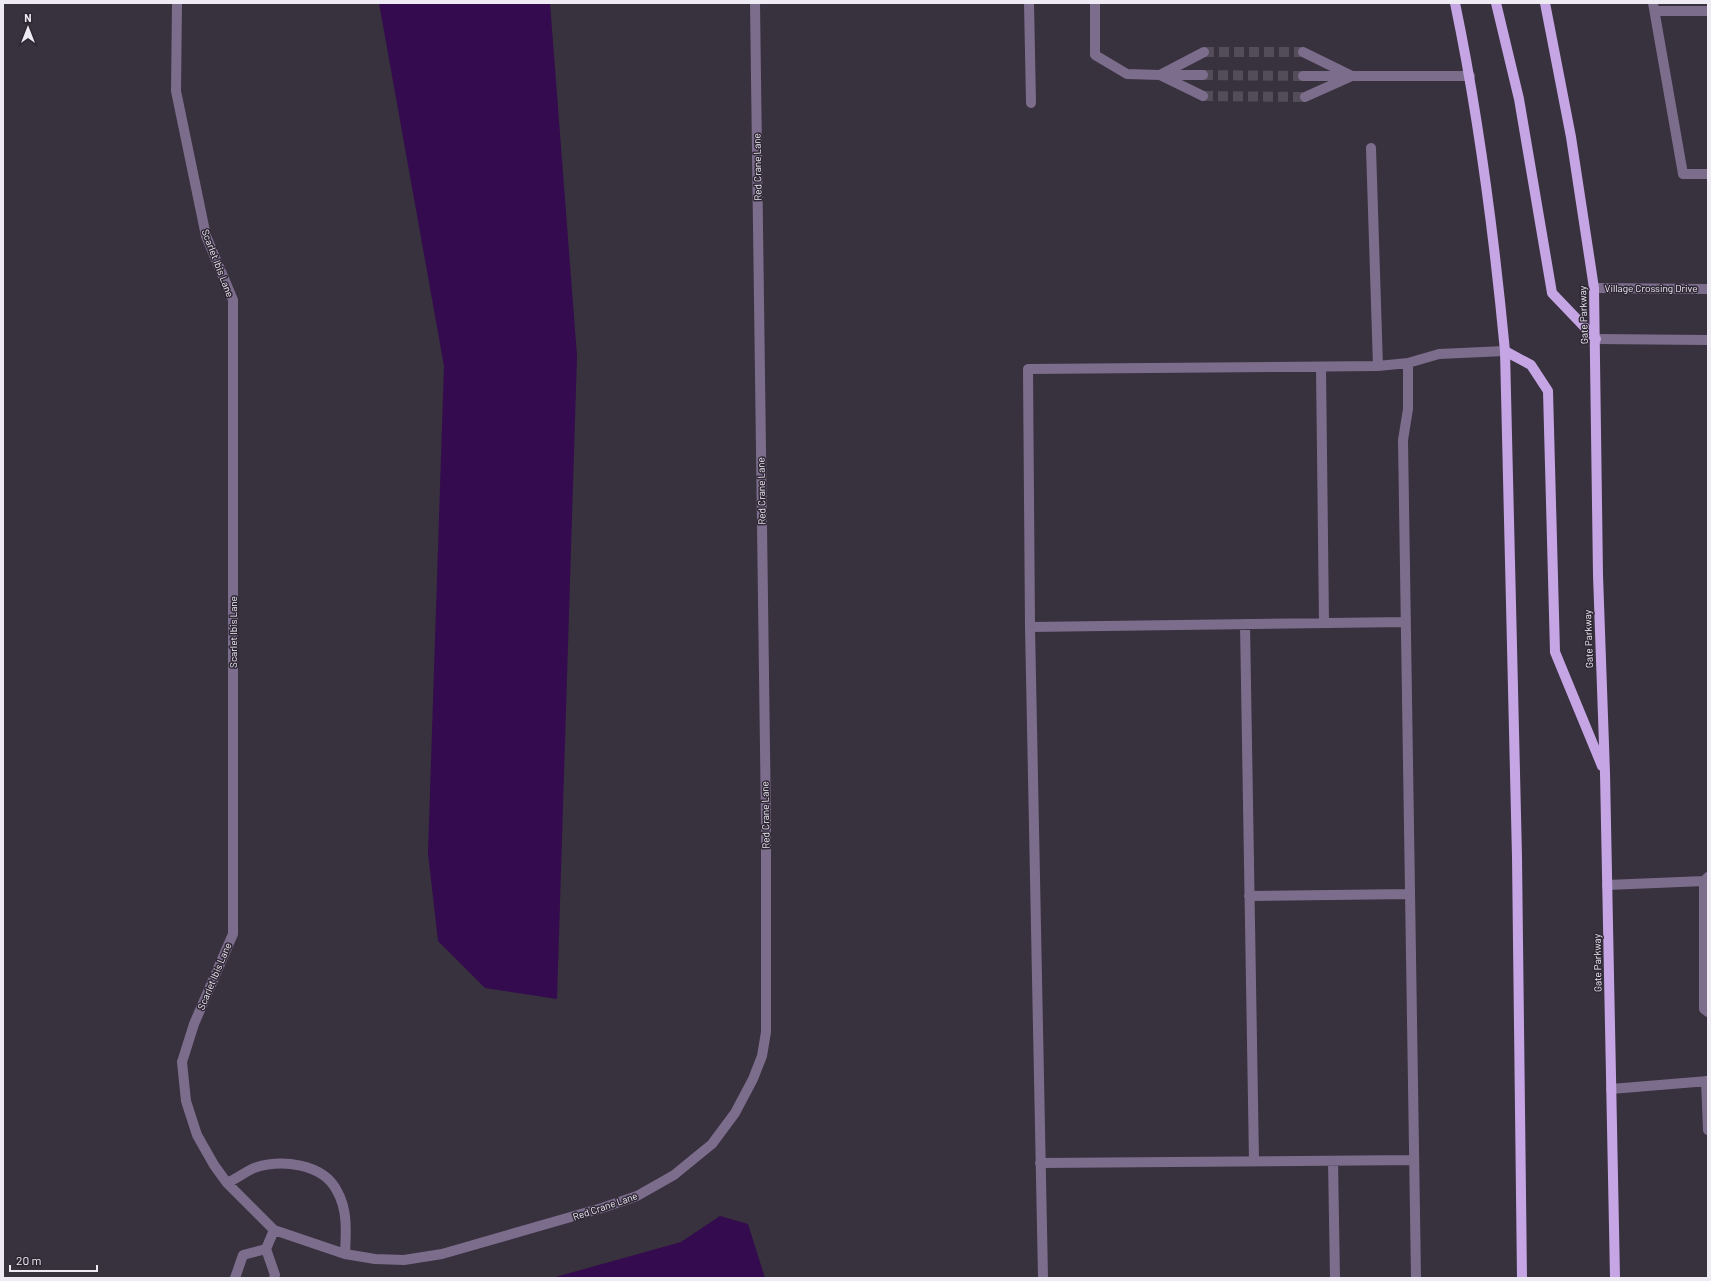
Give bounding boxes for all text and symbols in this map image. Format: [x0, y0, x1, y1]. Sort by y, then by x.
north arrow [8, 8, 48, 48]
text: N [24, 11, 32, 24]
street label: Red Crane Lane [750, 133, 764, 201]
street label: Scarlet Ibis Lane [200, 227, 236, 299]
street label: Village Crossing Drive [1605, 282, 1697, 294]
street label: Gate Parkway [1576, 285, 1590, 344]
street label: Red Crane Lane [754, 457, 768, 525]
street label: Scarlet Ibis Lane [227, 596, 239, 668]
street label: Gate Parkway [1581, 609, 1595, 668]
street label: Red Crane Lane [758, 781, 772, 849]
street label: Gate Parkway [1590, 933, 1604, 992]
street label: Scarlet Ibis Lane [194, 941, 234, 1011]
street label: Red Crane Lane [571, 1189, 639, 1223]
scale bar [10, 1247, 97, 1273]
text: 20 m [16, 1253, 42, 1267]

